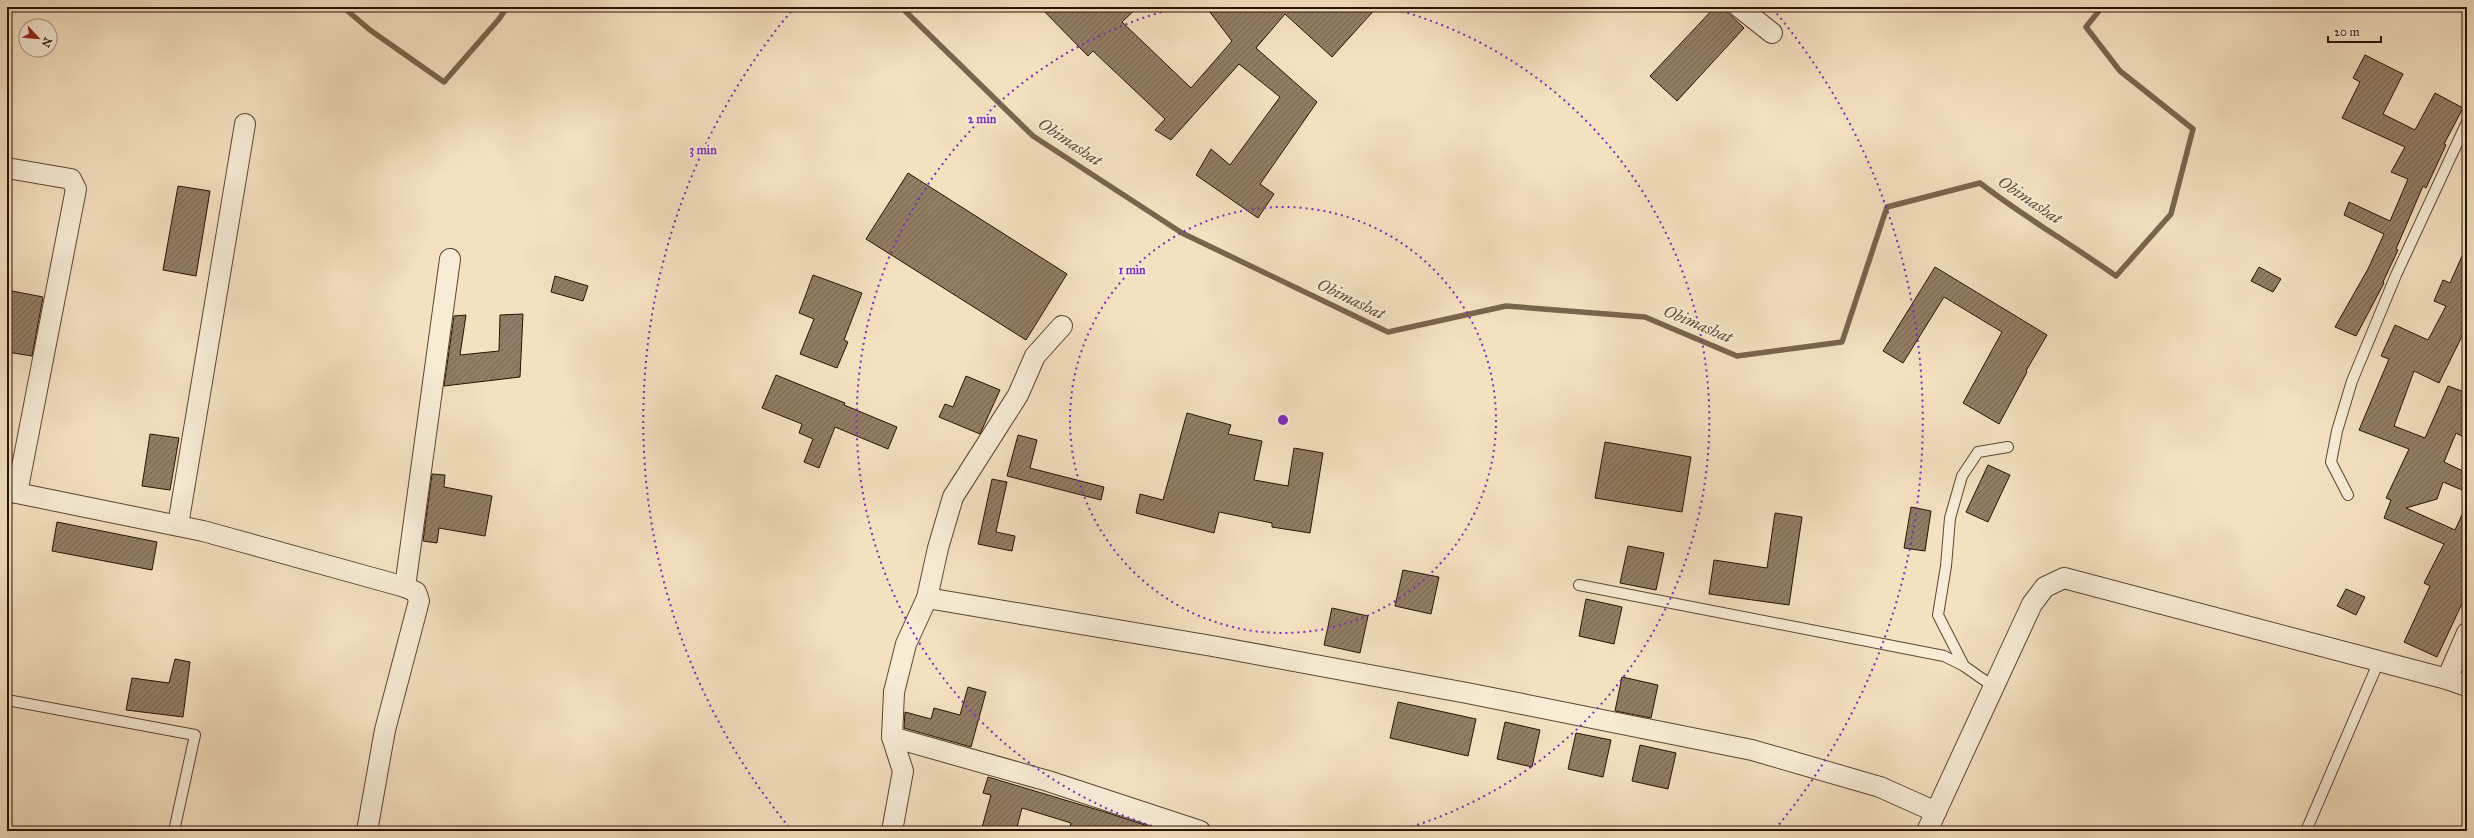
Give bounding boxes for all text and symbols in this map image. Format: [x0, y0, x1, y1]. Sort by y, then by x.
north arrow [18, 18, 58, 58]
scale bar [2328, 18, 2381, 44]
text: 20 m [2334, 25, 2360, 39]
text: N [38, 35, 54, 50]
text: 2 min [968, 112, 997, 126]
water label: Obimashat [1034, 113, 1107, 172]
text: 3 min [689, 143, 717, 158]
water label: Obimashat [1994, 171, 2067, 230]
text: 1 min [1118, 263, 1146, 277]
water label: Obimashat [1314, 274, 1390, 325]
water label: Obimashat [1661, 300, 1737, 348]
centre of rings [1276, 413, 1290, 427]

